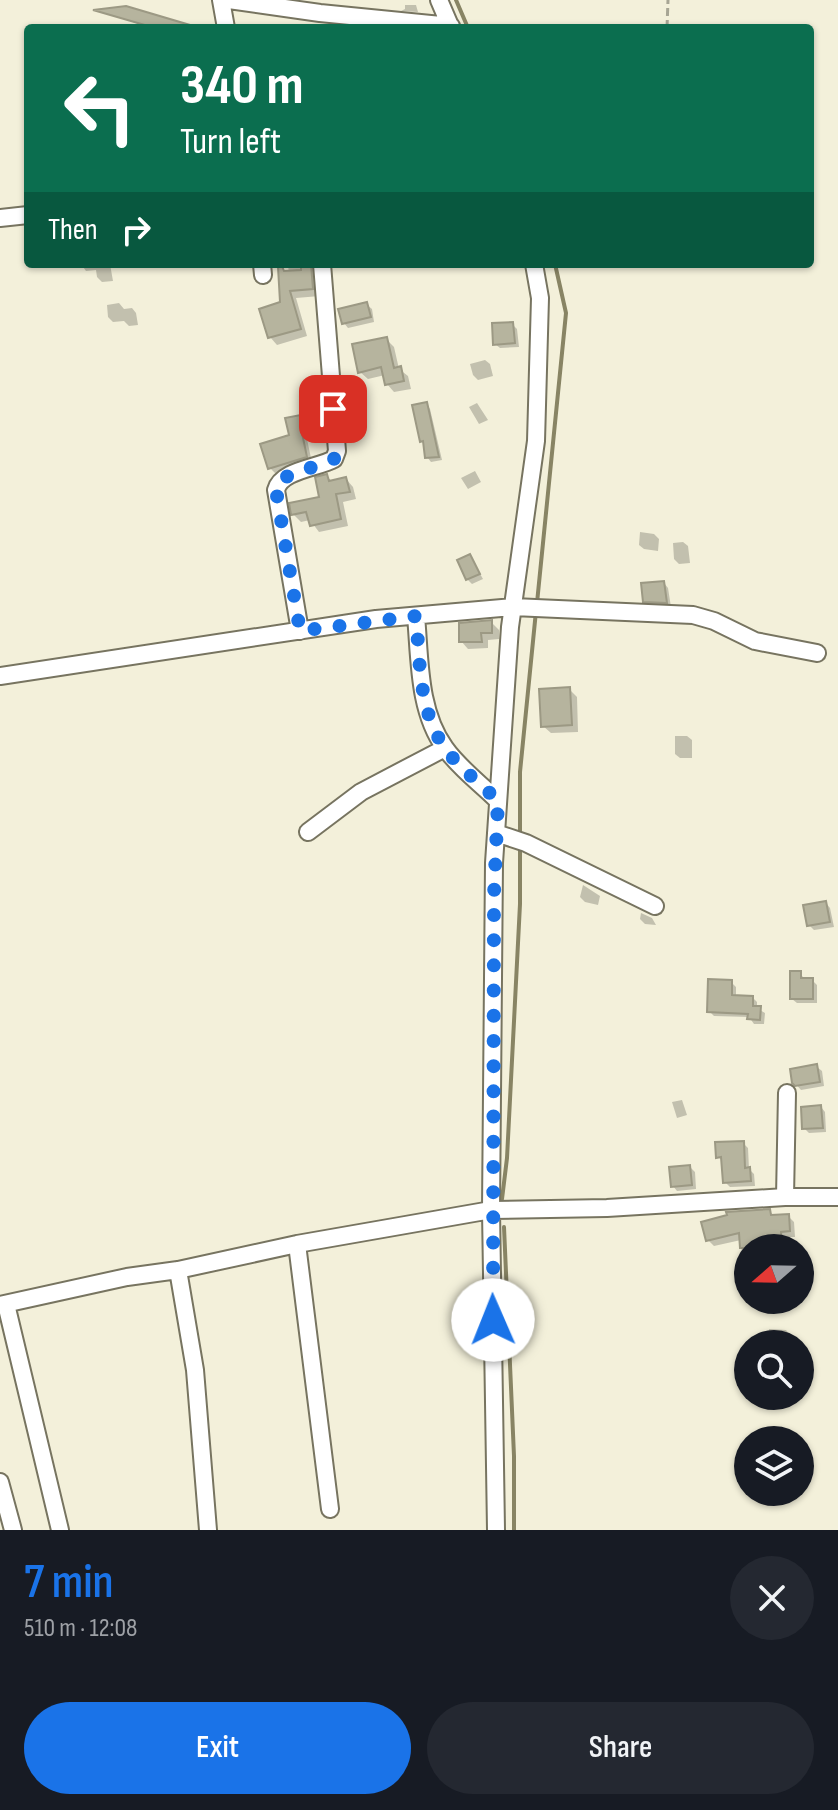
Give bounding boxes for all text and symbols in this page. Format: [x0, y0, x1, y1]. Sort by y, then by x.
text: 340 m [180, 53, 304, 120]
icon: left [48, 56, 152, 160]
text: Turn left [180, 121, 281, 164]
icon: right [114, 208, 158, 252]
text: Then [48, 212, 98, 248]
pin [299, 375, 367, 443]
icon: arrive [311, 387, 355, 431]
north arrow [734, 1234, 814, 1314]
map controls [734, 1234, 814, 1506]
position arrow [451, 1278, 535, 1362]
button: search [734, 1330, 814, 1410]
button: layers [734, 1426, 814, 1506]
text: 7 min [24, 1554, 114, 1611]
button: close [730, 1556, 814, 1640]
text: 510 m · 12:08 [24, 1613, 137, 1644]
button: Exit [24, 1702, 411, 1794]
button: Share [427, 1702, 814, 1794]

